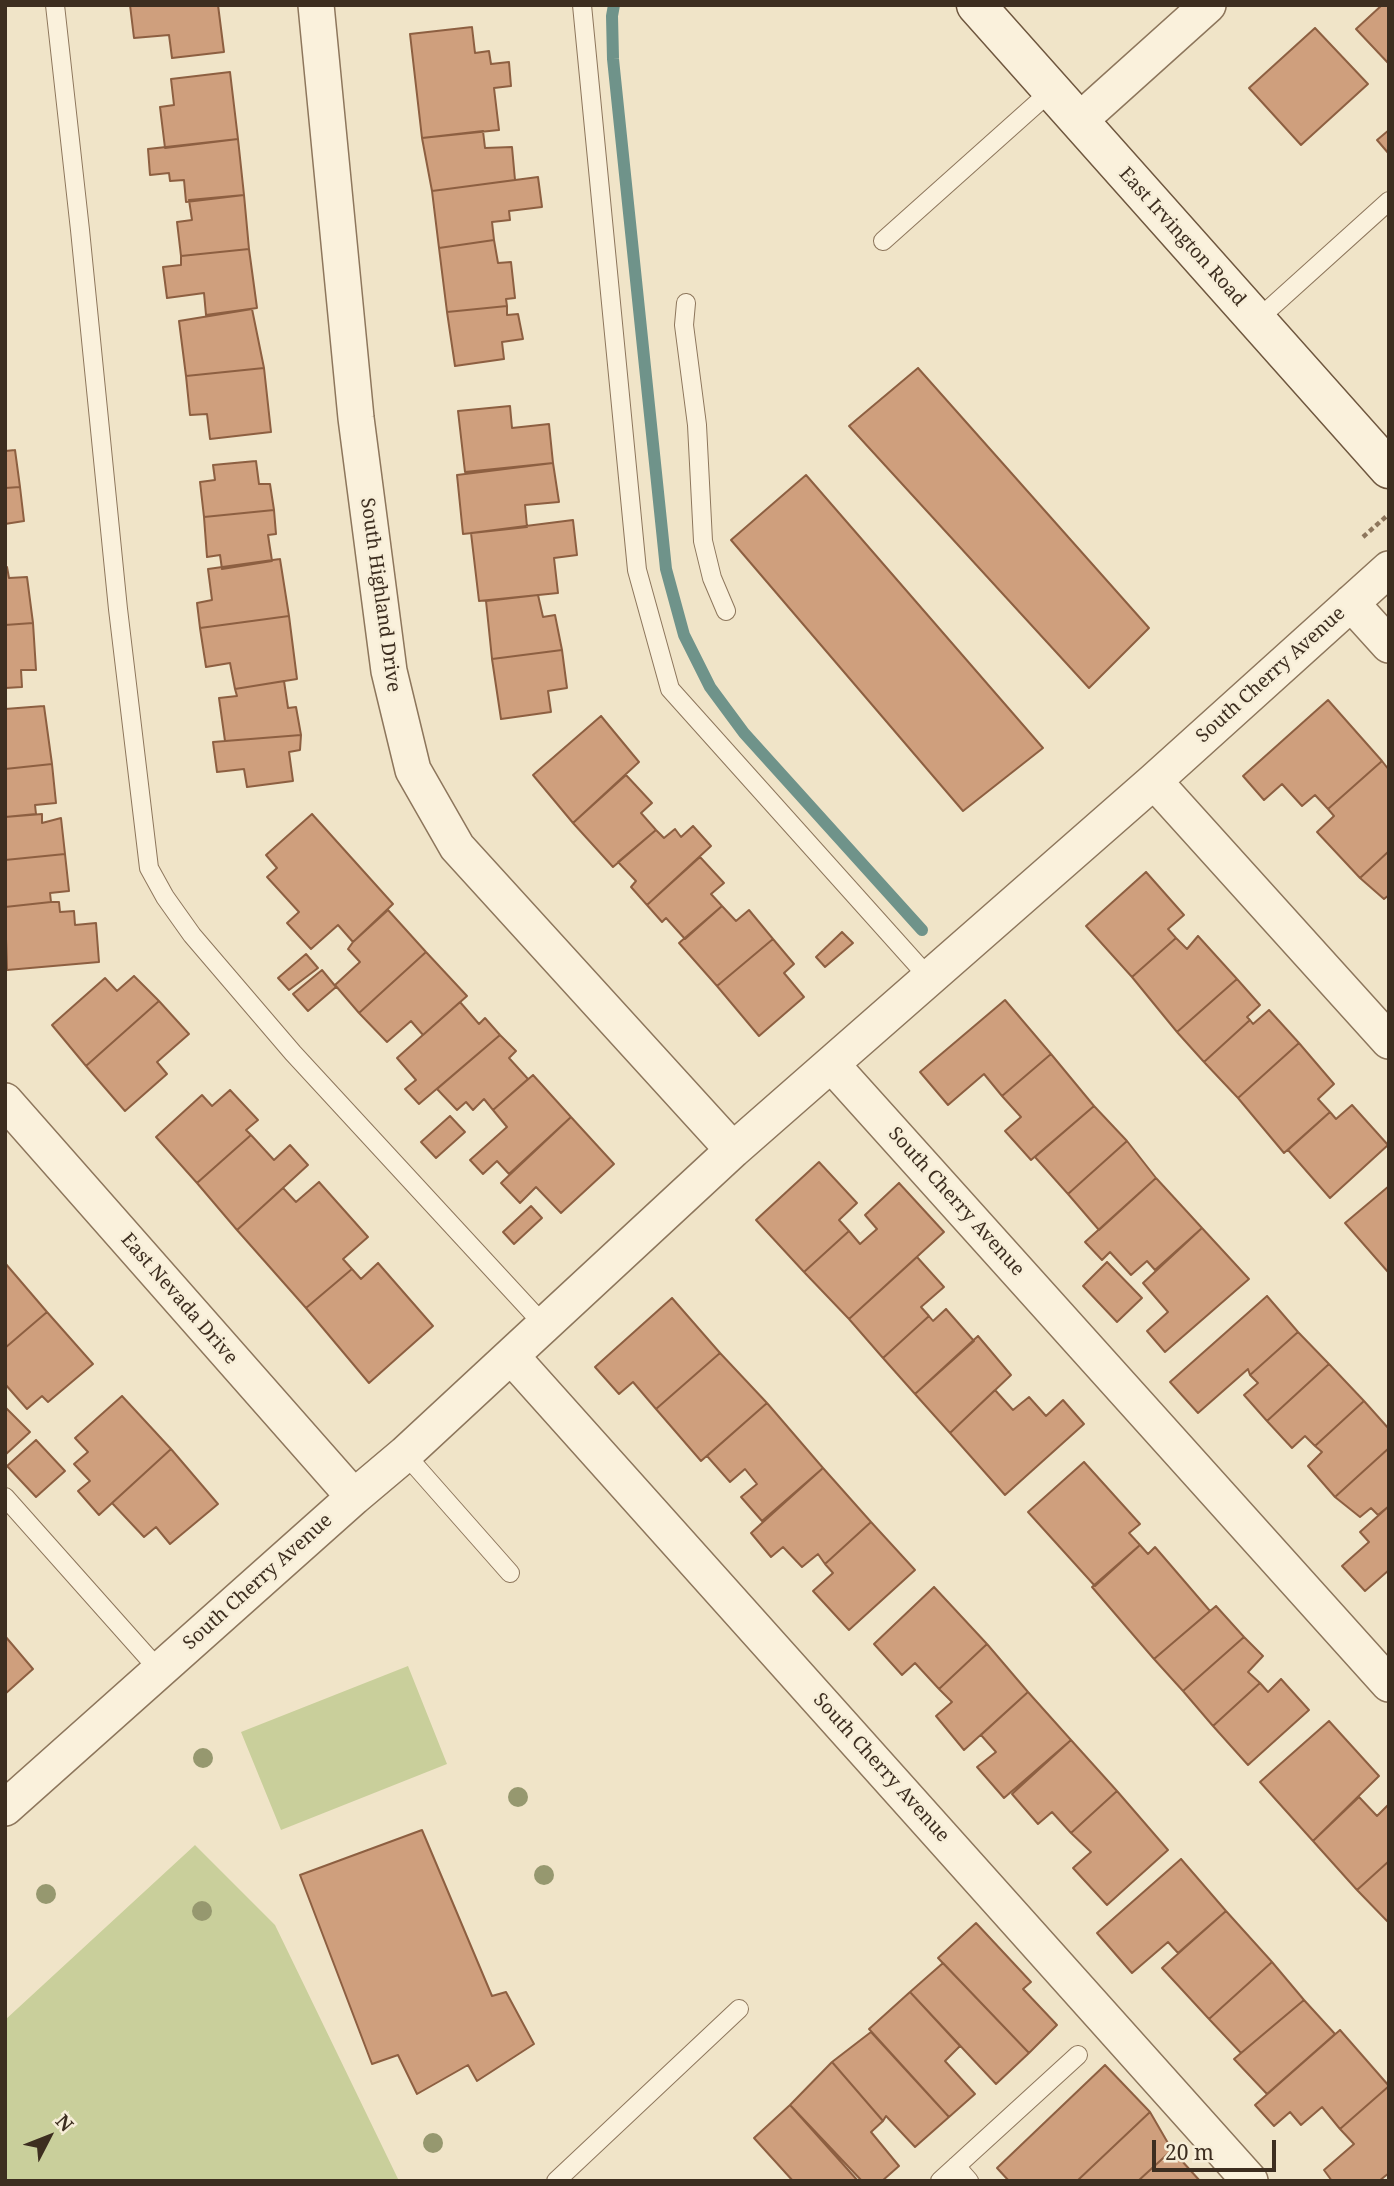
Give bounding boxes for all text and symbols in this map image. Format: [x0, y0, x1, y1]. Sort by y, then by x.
street label: East Irvington Road [1114, 163, 1250, 311]
street label: South Highland Drive [355, 496, 405, 694]
street label: South Cherry Avenue [1192, 602, 1350, 748]
street label: South Cherry Avenue [883, 1123, 1029, 1281]
street label: East Nevada Drive [116, 1229, 242, 1369]
street label: South Cherry Avenue [179, 1509, 337, 1655]
street label: South Cherry Avenue [808, 1689, 954, 1847]
north arrow [14, 2102, 84, 2172]
text: N [50, 2109, 79, 2137]
scale bar [1156, 2126, 1280, 2170]
text: 20 m [1165, 2138, 1214, 2166]

